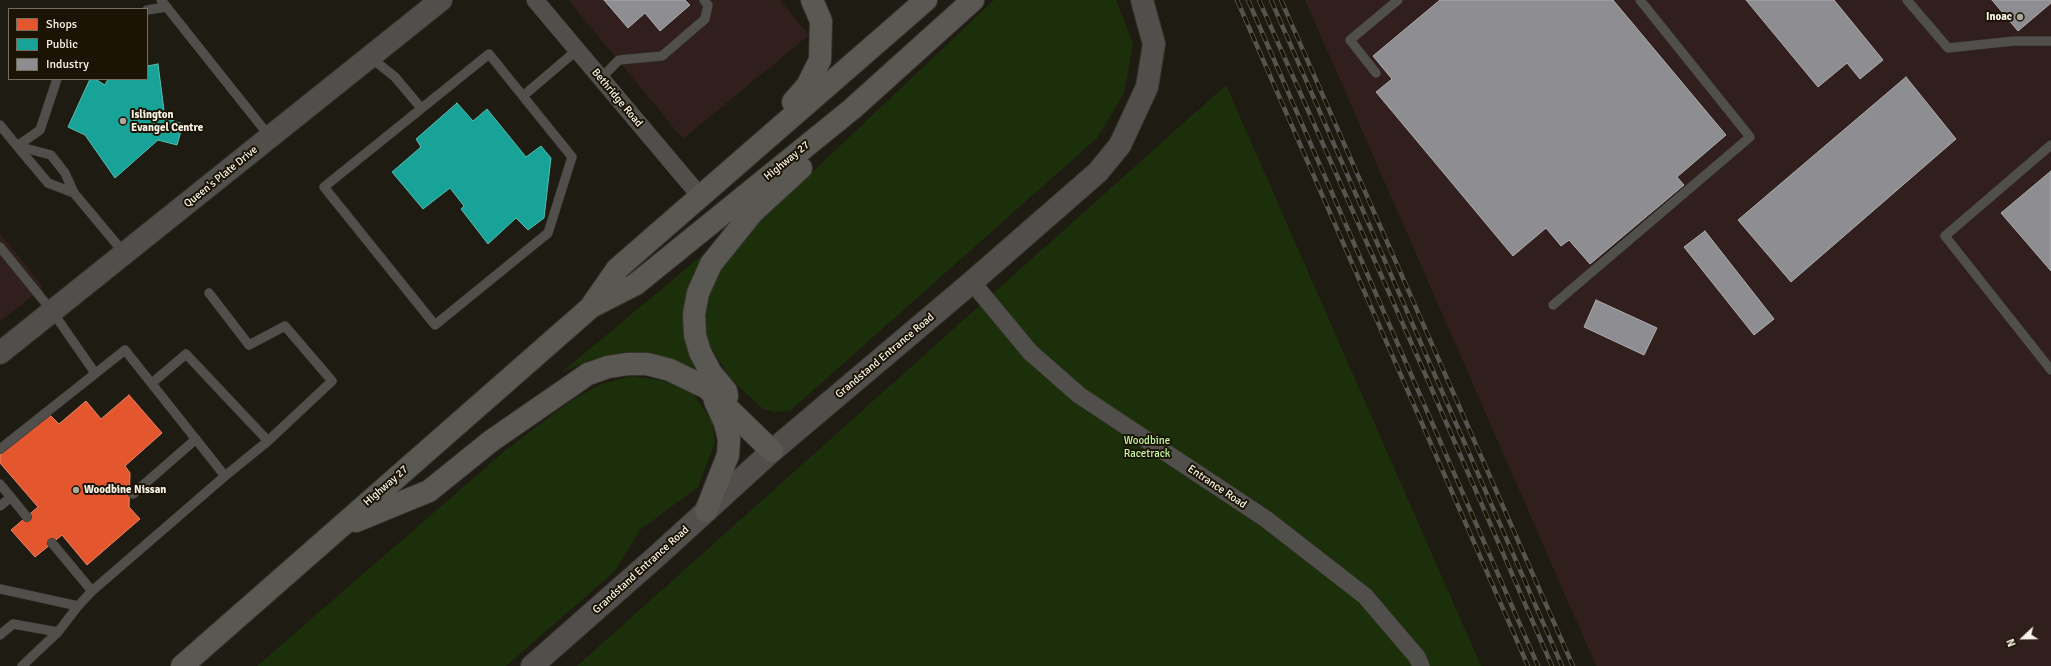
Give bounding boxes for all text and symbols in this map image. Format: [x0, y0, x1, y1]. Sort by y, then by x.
legend [8, 8, 148, 80]
place label: Inoac [1986, 10, 2012, 24]
marker: Inoac [2015, 12, 2025, 22]
text: Shops [46, 17, 77, 32]
text: Public [46, 37, 78, 52]
text: Industry [46, 57, 89, 72]
street label: Bethridge Road [589, 66, 645, 130]
place label: Islington Evangel Centre [131, 108, 203, 134]
marker: Islington Evangel Centre [118, 116, 128, 126]
street label: Highway 27 [762, 139, 812, 183]
street label: Queen's Plate Drive [182, 143, 260, 211]
street label: Grandstand Entrance Road [833, 311, 937, 401]
park label: Woodbine Racetrack [1124, 434, 1170, 460]
street label: Entrance Road [1185, 462, 1249, 512]
street label: Highway 27 [361, 463, 411, 509]
place label: Woodbine Nissan [84, 483, 166, 497]
marker: Woodbine Nissan [71, 485, 81, 495]
street label: Grandstand Entrance Road [590, 523, 692, 617]
north arrow [2003, 618, 2043, 658]
text: N [2004, 637, 2019, 649]

